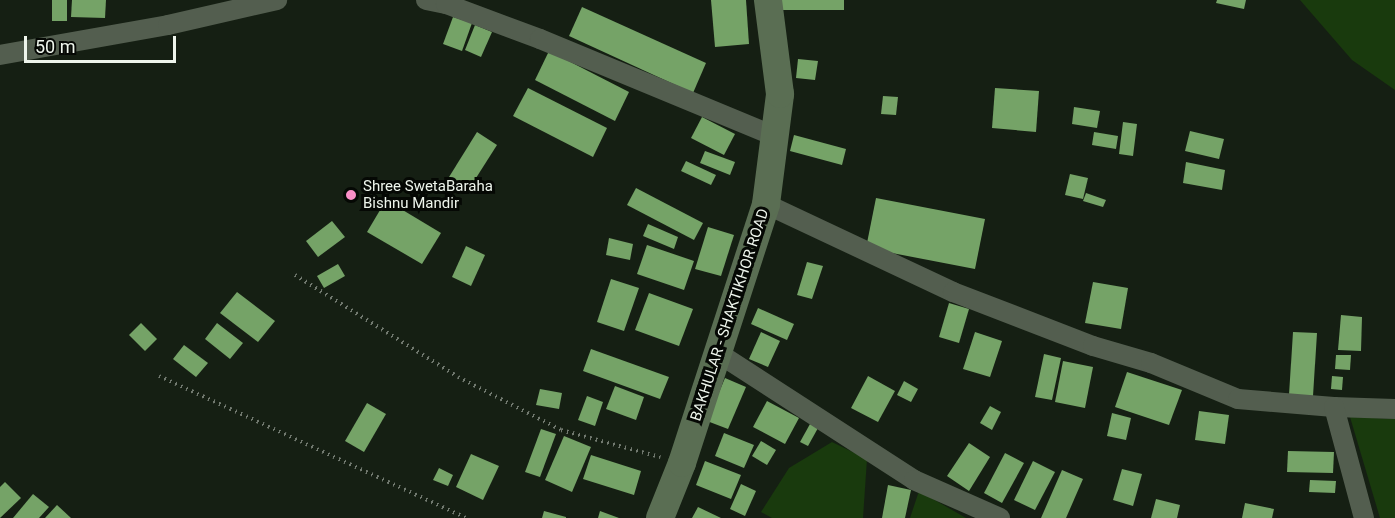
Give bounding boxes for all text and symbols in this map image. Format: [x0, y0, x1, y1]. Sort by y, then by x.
scale bar [27, 24, 178, 62]
text: 50 m [35, 36, 75, 57]
place label: Shree SwetaBaraha Bishnu Mandir [363, 177, 493, 212]
marker: Shree SwetaBaraha Bishnu Mandir [344, 188, 358, 202]
street label: BAKHULAR - SHAKTIKHOR ROAD [687, 207, 773, 423]

